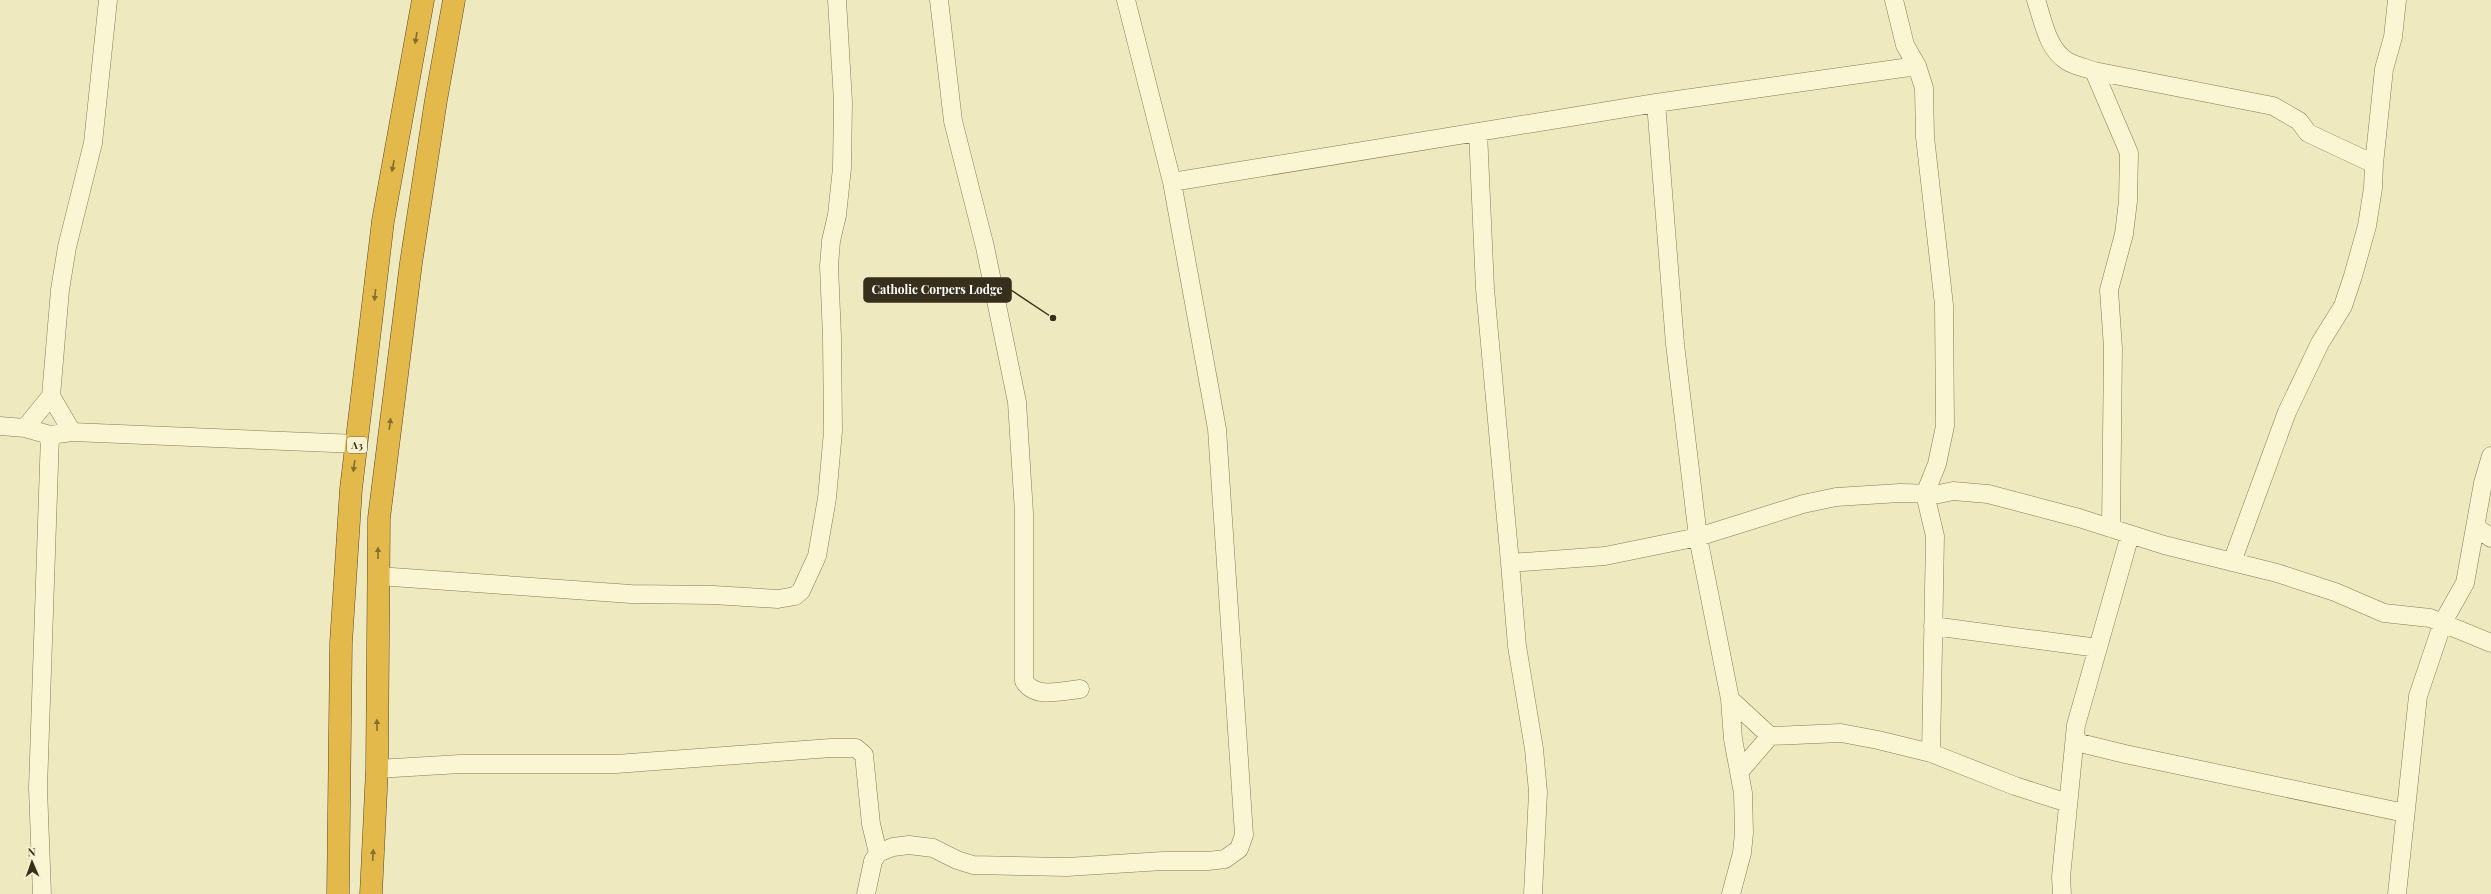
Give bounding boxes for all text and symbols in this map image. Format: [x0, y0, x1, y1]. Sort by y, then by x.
one-way arrow [413, 32, 419, 44]
one-way arrow [390, 160, 396, 172]
callout: Catholic Corpers Lodge [864, 278, 1011, 302]
text: Catholic Corpers Lodge [872, 281, 1002, 297]
one-way arrow [372, 289, 378, 301]
one-way arrow [387, 418, 393, 430]
road number: A3 [347, 437, 367, 453]
one-way arrow [351, 459, 357, 472]
one-way arrow [375, 546, 381, 559]
one-way arrow [373, 719, 380, 731]
north arrow [12, 842, 52, 882]
text: N [27, 844, 36, 859]
one-way arrow [370, 848, 376, 861]

